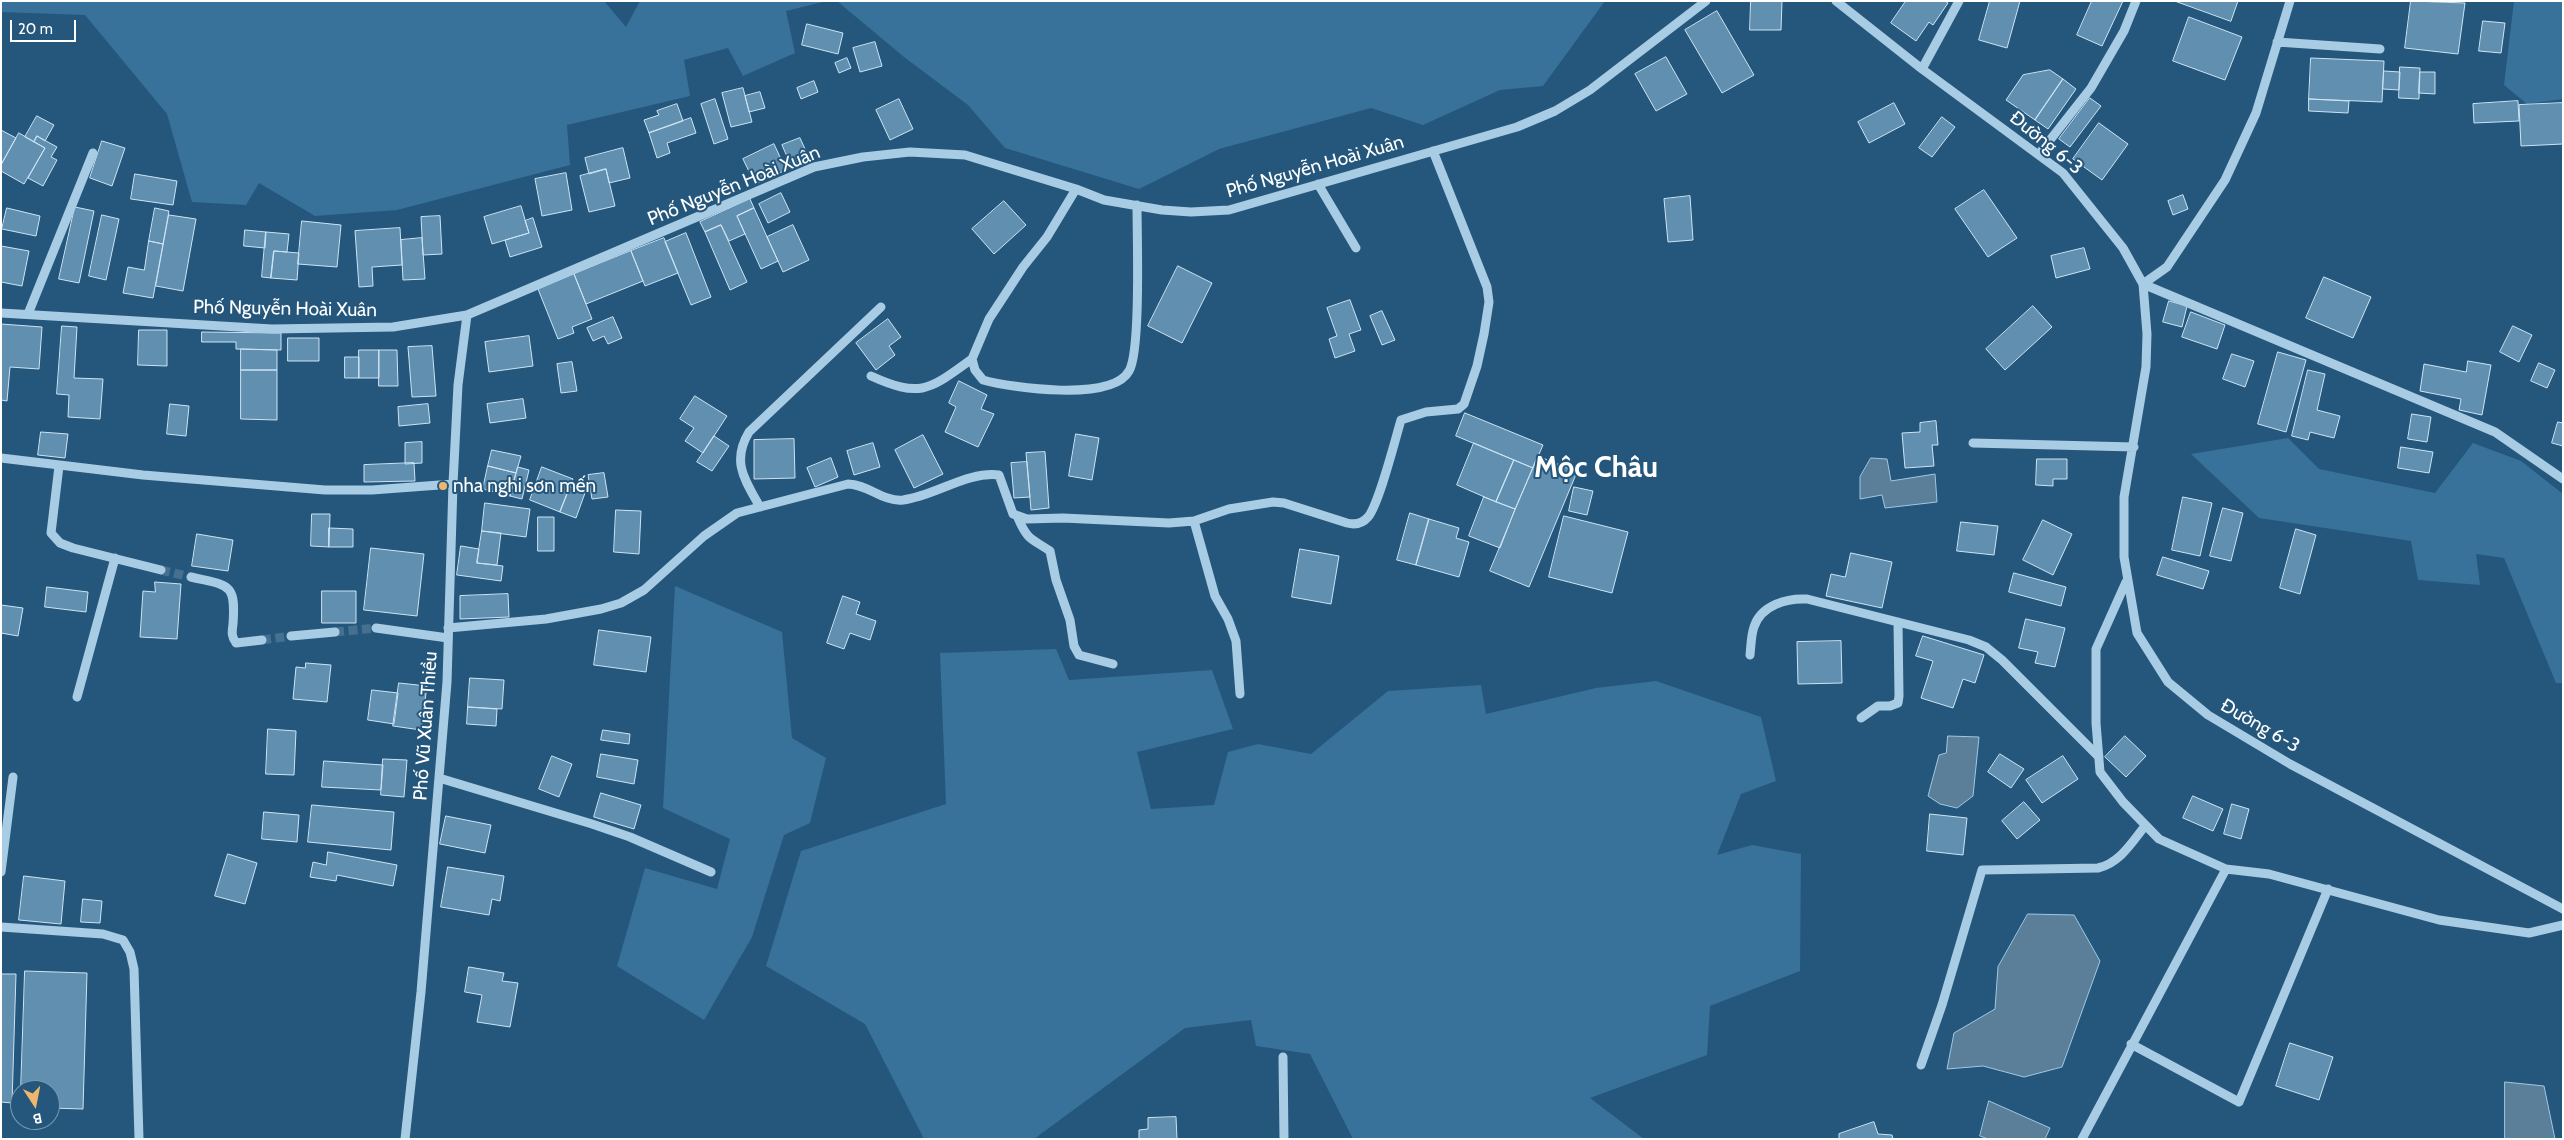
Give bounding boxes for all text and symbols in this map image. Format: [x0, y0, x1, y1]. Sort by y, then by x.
scale bar [12, 10, 79, 42]
text: 20 m [18, 20, 53, 38]
street label: Đường 6-3 [2005, 107, 2087, 179]
street label: Phố Nguyễn Hoài Xuân [1223, 131, 1407, 203]
street label: Phố Nguyễn Hoài Xuân [644, 141, 824, 231]
street label: Phố Nguyễn Hoài Xuân [193, 296, 377, 322]
district label: Mộc Châu [1534, 451, 1658, 485]
place label: nha nghi sơn mến [453, 475, 596, 497]
marker: nha nghi sơn mến [437, 480, 449, 492]
street label: Phố Vũ Xuân Thiều [409, 651, 443, 801]
street label: Đường 6-3 [2216, 694, 2304, 758]
north arrow [10, 1080, 60, 1130]
text: B [32, 1109, 44, 1128]

